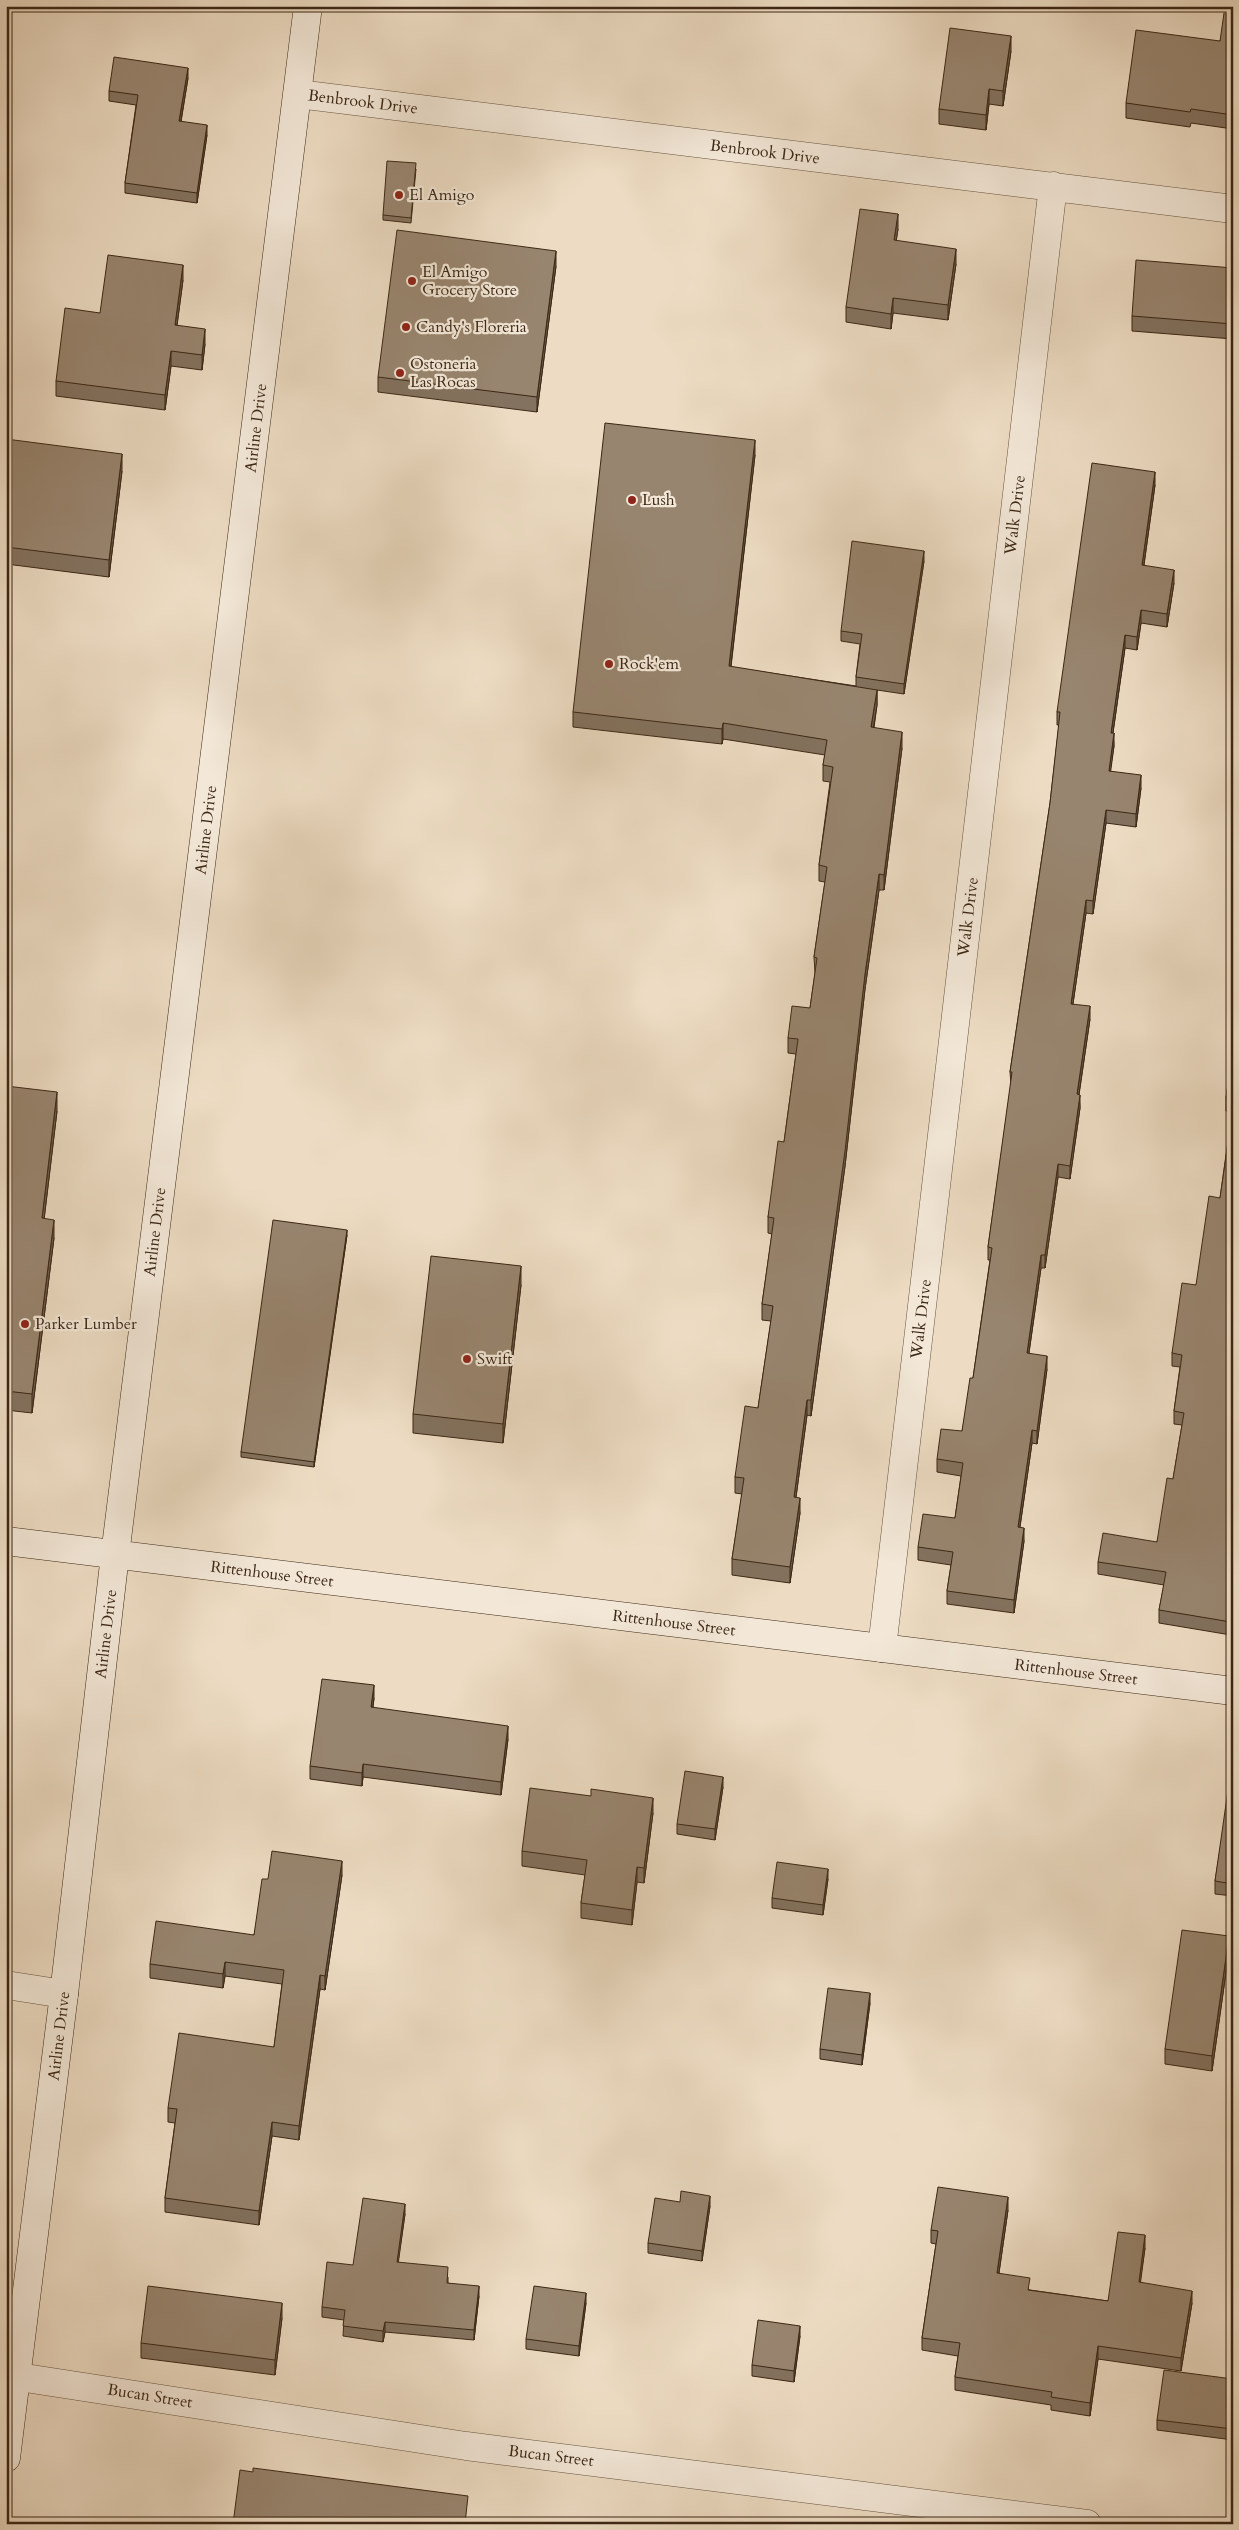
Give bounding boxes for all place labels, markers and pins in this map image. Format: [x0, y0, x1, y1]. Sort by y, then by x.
place label: El Amigo [409, 184, 475, 206]
marker: El Amigo [393, 189, 405, 201]
place label: El Amigo Grocery Store [422, 261, 517, 301]
marker: El Amigo Grocery Store [406, 275, 418, 287]
place label: Candy's Floreria [416, 316, 527, 338]
marker: Candy's Floreria [400, 321, 412, 333]
place label: Ostoneria Las Rocas [410, 353, 477, 393]
marker: Ostoneria Las Rocas [394, 367, 406, 379]
place label: Lush [642, 489, 675, 511]
marker: Lush [626, 494, 638, 506]
place label: Rock'em [619, 653, 679, 675]
marker: Rock'em [603, 658, 615, 670]
place label: Parker Lumber [35, 1313, 137, 1335]
marker: Parker Lumber [19, 1318, 31, 1330]
place label: Swift [477, 1348, 512, 1370]
marker: Swift [461, 1353, 473, 1365]

